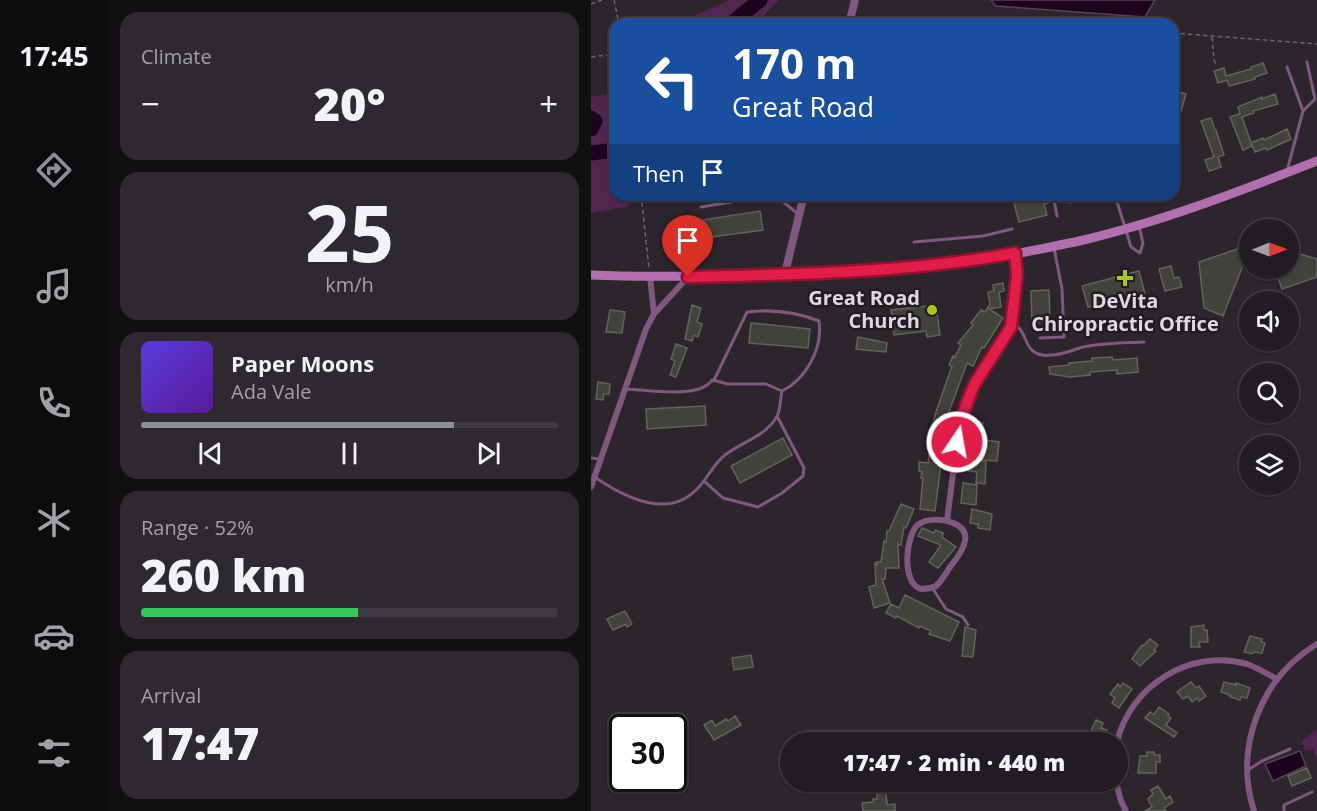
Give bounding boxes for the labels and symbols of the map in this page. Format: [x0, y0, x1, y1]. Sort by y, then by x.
pin [662, 215, 713, 277]
north arrow [1239, 219, 1299, 279]
marker: DeVita Chiropractic Office [1116, 269, 1134, 287]
place label: Great Road Church [808, 284, 920, 334]
place label: DeVita Chiropractic Office [1031, 287, 1219, 337]
marker: Great Road Church [925, 303, 939, 317]
position arrow [925, 410, 989, 474]
speed limit sign: 30 [609, 714, 687, 792]

